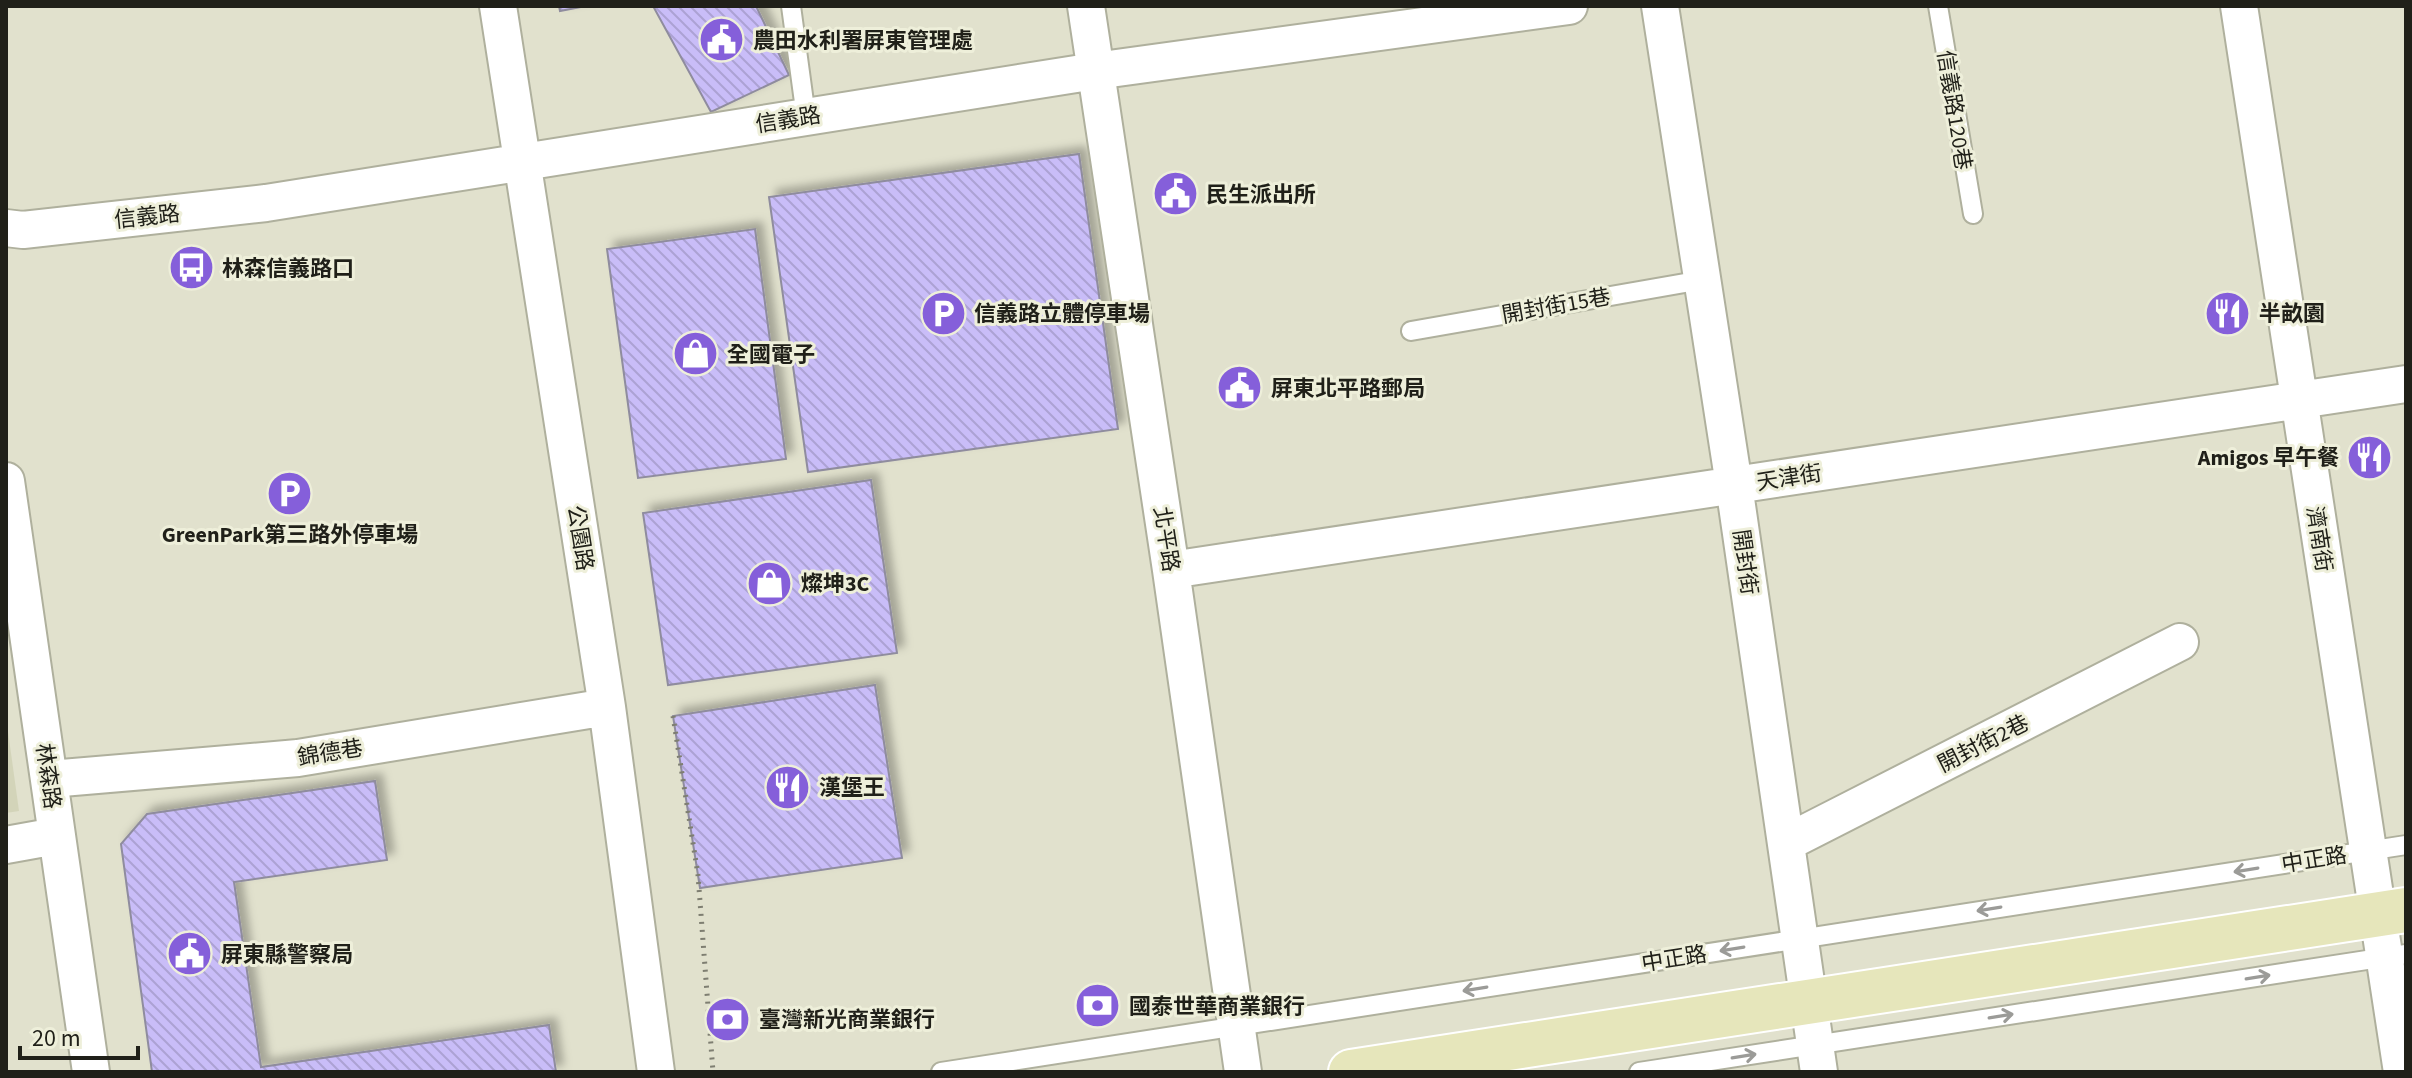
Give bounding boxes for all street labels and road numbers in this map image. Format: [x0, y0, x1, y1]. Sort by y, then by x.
street label: 信義路120巷 [1929, 48, 1979, 172]
street label: 信義路 [753, 99, 823, 141]
street label: 信義路 [113, 198, 182, 236]
street label: 開封街15巷 [1499, 281, 1613, 331]
street label: 天津街 [1754, 457, 1824, 499]
street label: 公園路 [559, 503, 601, 573]
street label: 北平路 [1145, 504, 1187, 574]
street label: 濟南街 [2298, 504, 2340, 574]
street label: 開封街 [1725, 527, 1765, 597]
street label: 開封街2巷 [1932, 707, 2035, 781]
street label: 錦德巷 [295, 732, 365, 774]
street label: 林森路 [28, 741, 68, 811]
street label: 中正路 [2279, 839, 2349, 881]
street label: 中正路 [1639, 938, 1709, 980]

